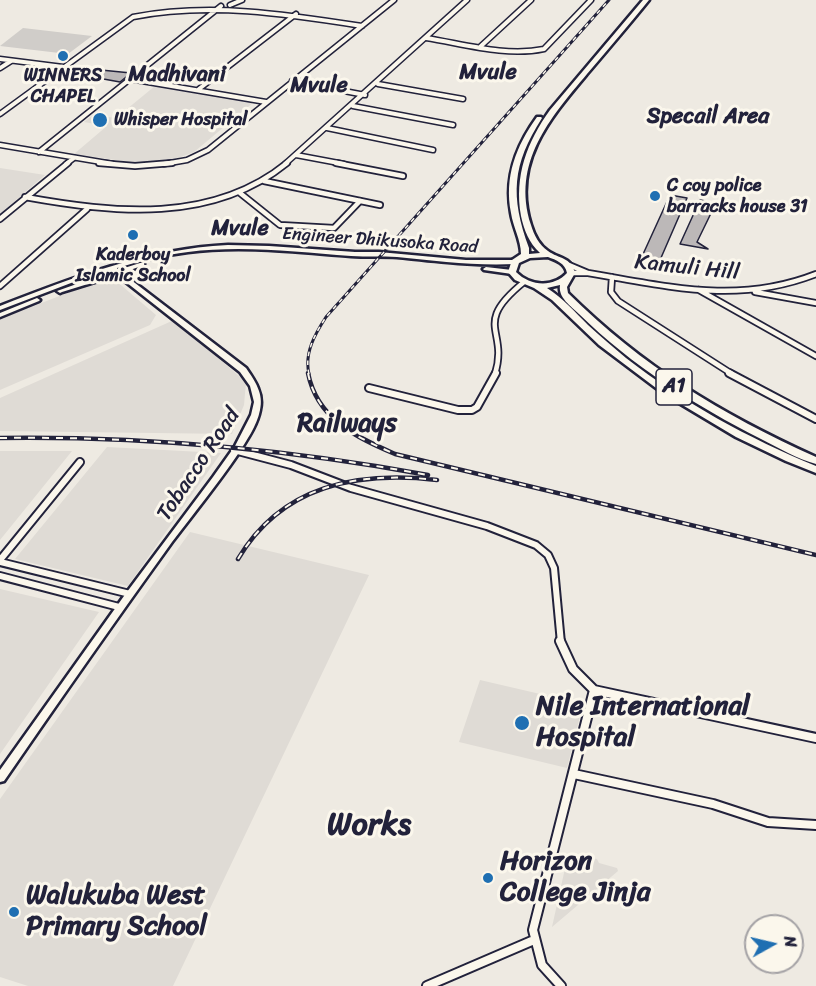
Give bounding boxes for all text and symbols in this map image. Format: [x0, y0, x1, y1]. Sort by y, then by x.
marker: WINNERS CHAPEL [56, 49, 70, 63]
district label: Mvule [459, 60, 517, 86]
district label: Madhivani [128, 62, 226, 88]
place label: WINNERS CHAPEL [24, 65, 102, 107]
district label: Mvule [290, 73, 348, 99]
district label: Specail Area [647, 104, 769, 130]
place label: Whisper Hospital [114, 109, 247, 131]
marker: Whisper Hospital [91, 111, 109, 129]
place label: C coy police barracks house 31 [667, 175, 808, 218]
marker: C coy police barracks house 31 [648, 189, 662, 203]
district label: Mvule [211, 216, 269, 242]
street label: Engineer Dhikusoka Road [281, 223, 479, 259]
marker: Kaderboy Islamic School [126, 228, 140, 242]
place label: Kaderboy Islamic School [75, 244, 191, 286]
street label: Kamuli Hill [633, 249, 741, 287]
road number: A1 [656, 369, 692, 405]
street label: Tobacco Road [152, 404, 246, 526]
district label: Railways [297, 408, 397, 440]
place label: Nile International Hospital [536, 691, 750, 754]
marker: Nile International Hospital [513, 714, 531, 732]
district label: Works [327, 807, 411, 845]
place label: Horizon College Jinja [500, 846, 650, 909]
marker: Horizon College Jinja [481, 871, 495, 885]
place label: Walukuba West Primary School [26, 880, 207, 943]
marker: Walukuba West Primary School [7, 905, 21, 919]
north arrow [744, 914, 804, 974]
text: N [775, 934, 805, 949]

